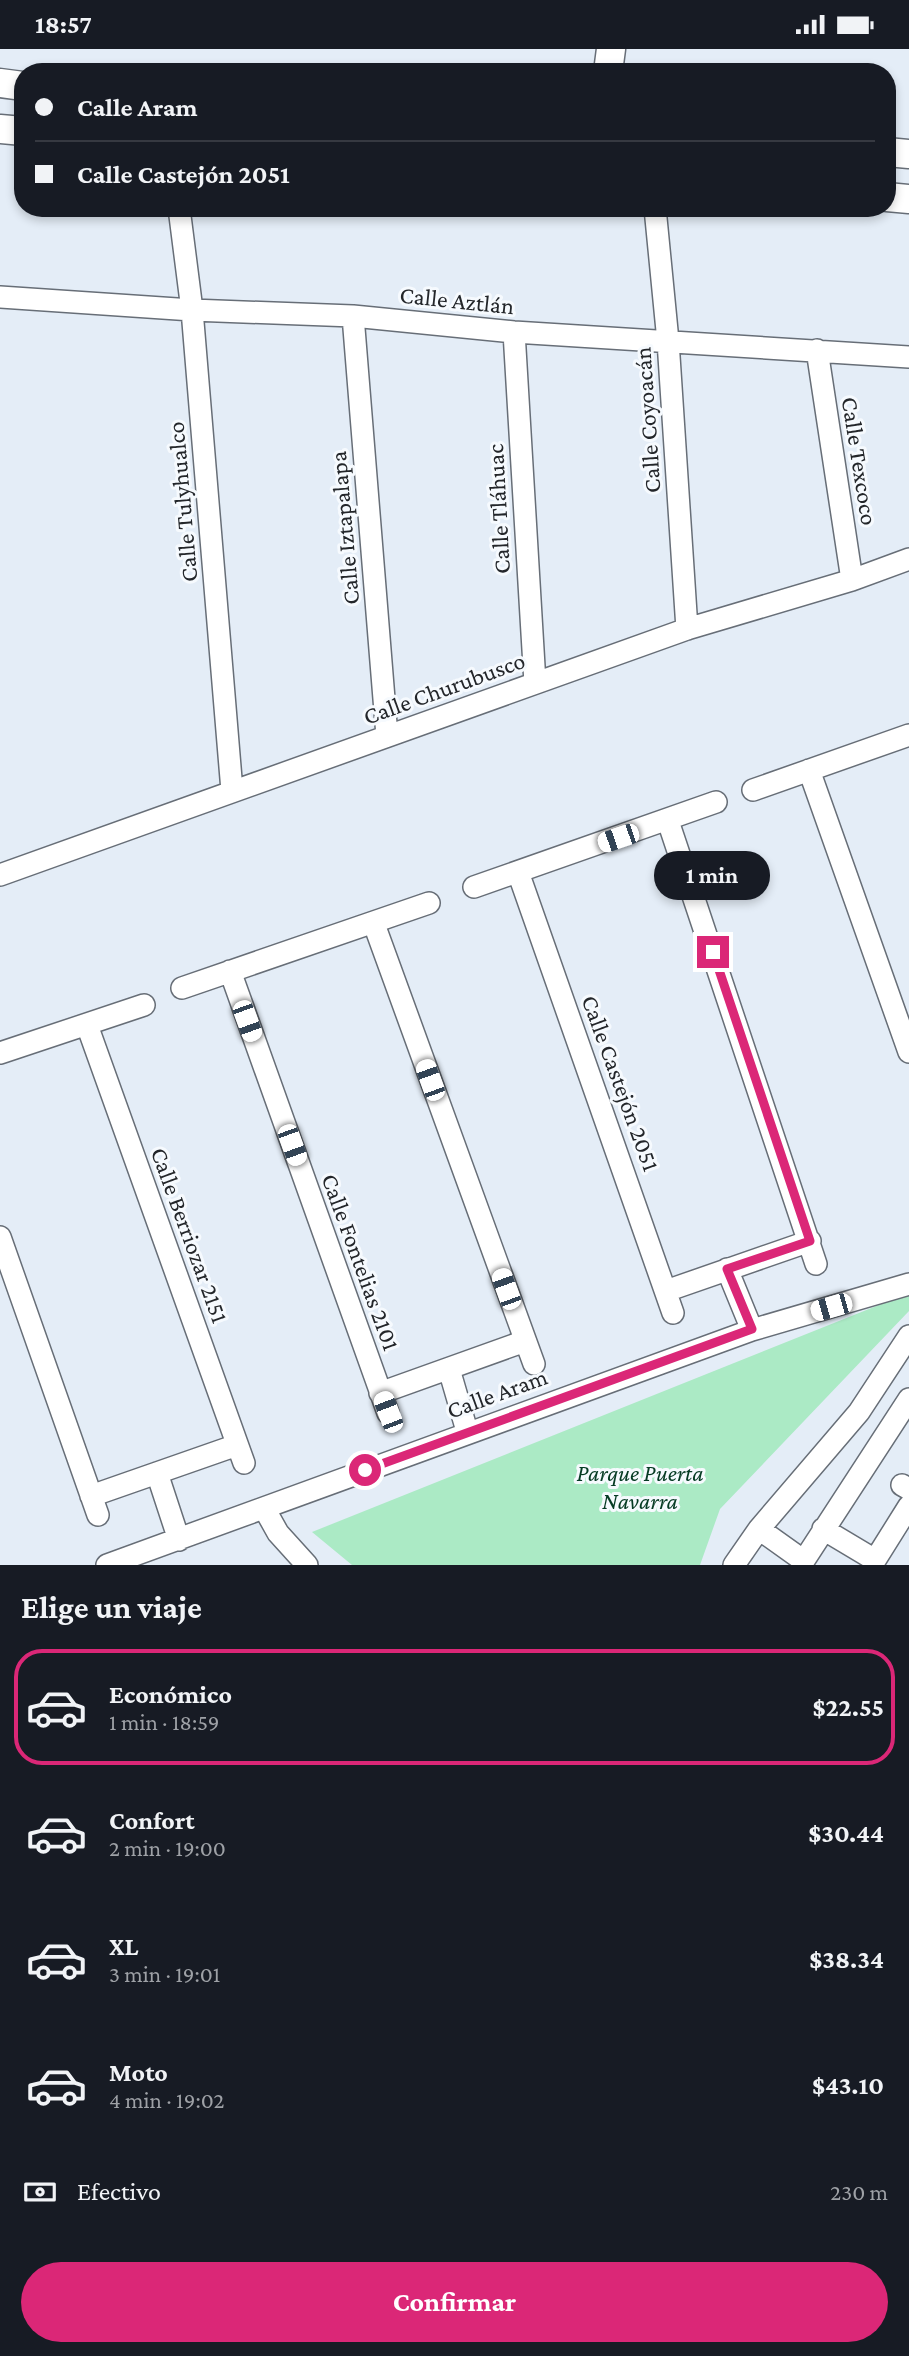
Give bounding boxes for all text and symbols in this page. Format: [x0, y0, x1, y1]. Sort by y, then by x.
text: 18:57 [35, 10, 92, 39]
text: Calle Aram [77, 93, 198, 122]
text: Calle Castejón 2051 [77, 160, 290, 189]
street label: Calle Aztlán [398, 281, 516, 319]
street label: Calle Coyoacán [628, 346, 666, 494]
street label: Calle Texcoco [837, 395, 883, 527]
street label: Calle Tulyhualco [162, 421, 202, 583]
street label: Calle Tláhuac [481, 443, 515, 575]
street label: Calle Iztapalapa [324, 450, 364, 606]
street label: Calle Churubusco [359, 646, 529, 730]
car [595, 821, 642, 855]
callout: 1 min [655, 851, 771, 899]
text: 1 min [686, 862, 738, 888]
route end [697, 936, 729, 968]
street label: Calle Castejón 2051 [577, 991, 665, 1175]
car [230, 998, 265, 1044]
car [413, 1057, 448, 1103]
car [275, 1122, 310, 1168]
street label: Calle Berriozar 2151 [146, 1144, 234, 1326]
street label: Calle Fontelias 2101 [317, 1170, 405, 1354]
car [489, 1266, 524, 1312]
car [808, 1291, 855, 1323]
street label: Calle Aram [443, 1362, 551, 1424]
car [371, 1389, 406, 1435]
route start [349, 1454, 381, 1486]
park label: Parque Puerta Navarra [576, 1459, 704, 1514]
text: Elige un viaje [21, 1589, 202, 1625]
icon: car [25, 1676, 88, 1739]
text: Económico [109, 1680, 232, 1709]
text: $22.55 [813, 1693, 884, 1722]
text: 1 min · 18:59 [109, 1709, 219, 1735]
icon: car [25, 1802, 88, 1865]
text: Confort [109, 1806, 195, 1835]
text: $30.44 [808, 1819, 884, 1848]
text: 2 min · 19:00 [109, 1835, 226, 1861]
icon: car [25, 1928, 88, 1991]
text: XL [109, 1932, 138, 1961]
text: $38.34 [809, 1945, 884, 1974]
text: 3 min · 19:01 [109, 1961, 220, 1987]
icon: car [25, 2054, 88, 2117]
text: Moto [109, 2058, 168, 2087]
text: $43.10 [812, 2071, 884, 2100]
text: 4 min · 19:02 [109, 2087, 224, 2113]
icon: cash [21, 2173, 59, 2211]
text: Efectivo [77, 2177, 161, 2206]
text: 230 m [830, 2179, 888, 2205]
button: Confirmar [21, 2262, 888, 2342]

